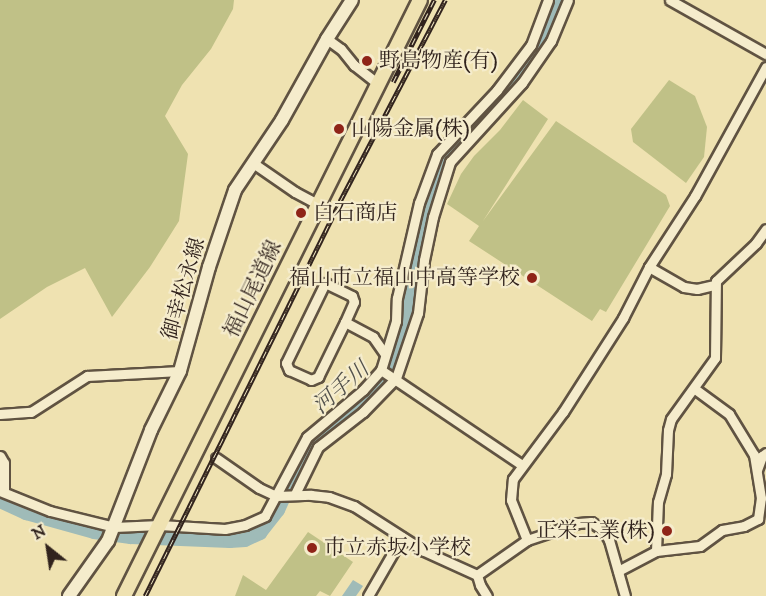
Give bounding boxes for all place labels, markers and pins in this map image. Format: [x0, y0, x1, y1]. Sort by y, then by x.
place label: 野島物産(有) [379, 48, 498, 74]
marker: 野島物産(有) [360, 54, 374, 68]
place label: 山陽金属(株) [351, 116, 470, 142]
marker: 山陽金属(株) [332, 122, 346, 136]
place label: 白石商店 [313, 200, 397, 226]
marker: 白石商店 [294, 206, 308, 220]
place label: 福山市立福山中高等学校 [289, 265, 520, 291]
marker: 福山市立福山中高等学校 [525, 271, 539, 285]
place label: 正栄工業(株) [536, 518, 655, 544]
marker: 正栄工業(株) [660, 524, 674, 538]
place label: 市立赤坂小学校 [324, 535, 471, 561]
marker: 市立赤坂小学校 [305, 541, 319, 555]

